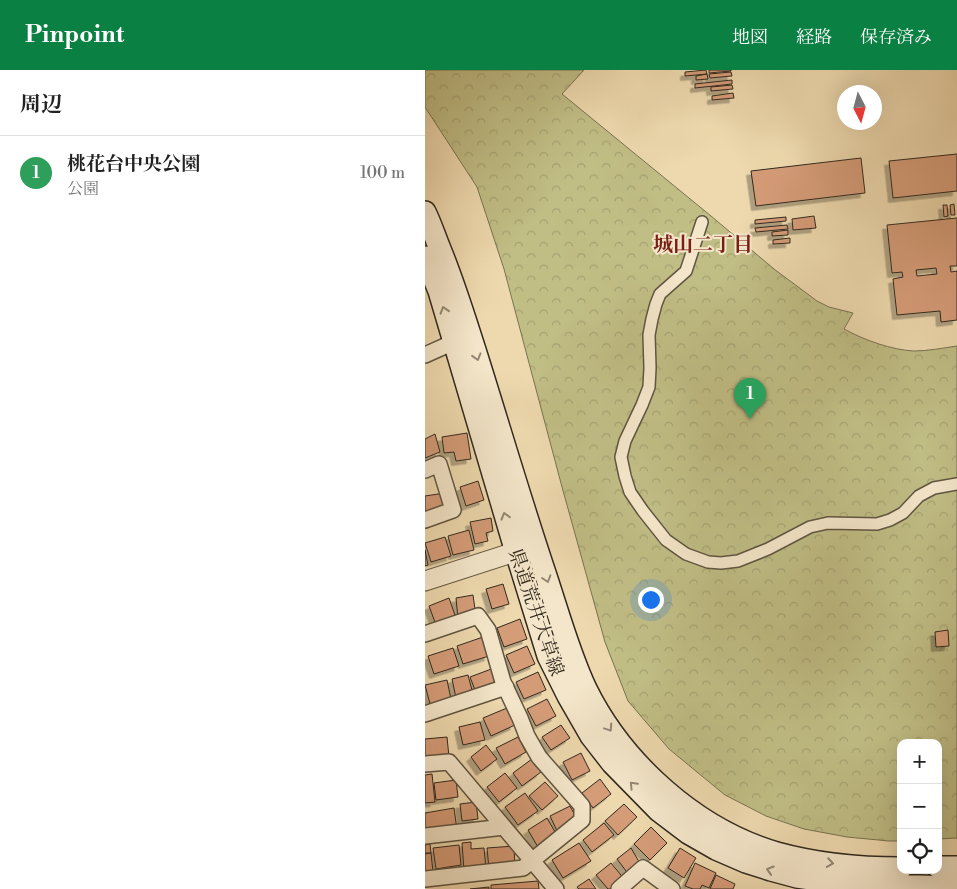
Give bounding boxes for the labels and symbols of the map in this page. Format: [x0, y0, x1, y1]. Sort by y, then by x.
north arrow [837, 85, 882, 130]
district label: 城山二丁目 [653, 233, 753, 258]
one-way arrow [440, 306, 450, 314]
one-way arrow [472, 352, 482, 361]
pin: 1 [734, 378, 766, 419]
one-way arrow [501, 512, 511, 520]
street label: 県道荒井大草線 [503, 546, 569, 679]
one-way arrow [541, 574, 551, 582]
your location [638, 587, 664, 613]
one-way arrow [603, 722, 612, 732]
one-way arrow [630, 782, 639, 791]
one-way arrow [826, 858, 835, 868]
one-way arrow [766, 865, 774, 875]

